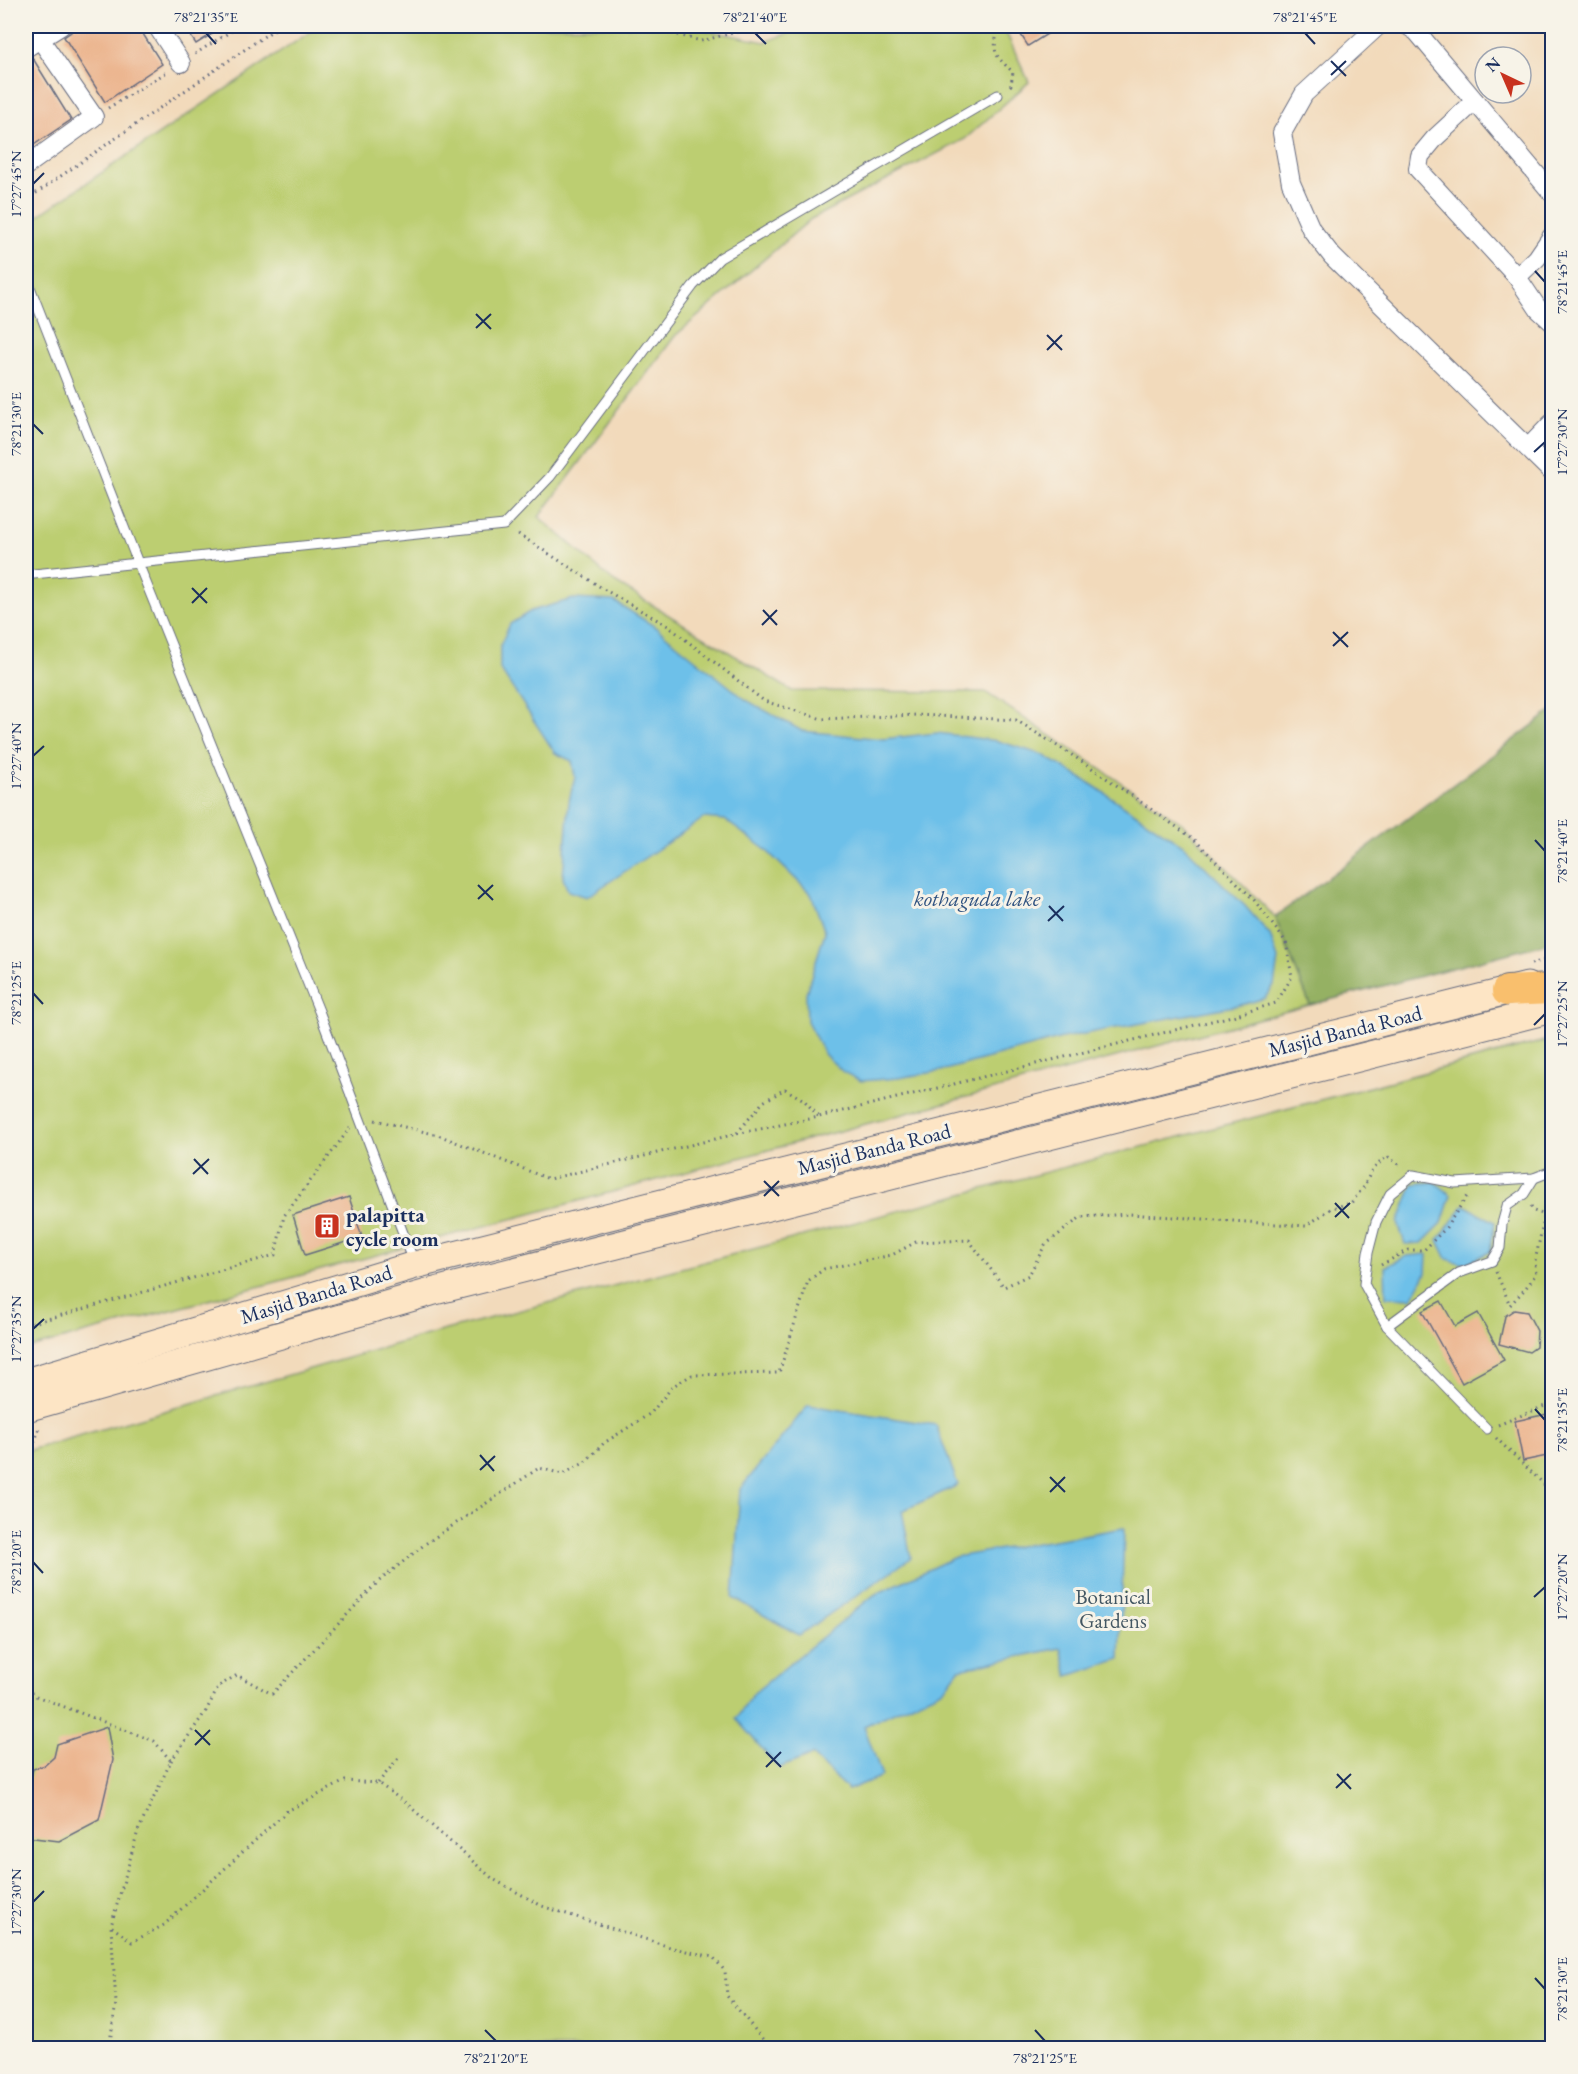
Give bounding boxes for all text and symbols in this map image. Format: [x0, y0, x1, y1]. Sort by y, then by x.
text: 78°21'35"E [174, 7, 239, 26]
text: 78°21'40"E [723, 7, 788, 26]
text: 78°21'45"E [1273, 7, 1338, 26]
north arrow [1473, 45, 1533, 105]
text: N [1481, 52, 1505, 77]
text: 17°27'45"N [6, 150, 25, 218]
text: 78°21'45"E [1552, 249, 1571, 314]
text: 78°21'30"E [6, 391, 25, 456]
text: 17°27'30"N [1552, 408, 1571, 476]
text: 17°27'40"N [6, 722, 25, 790]
text: 78°21'40"E [1552, 818, 1571, 883]
water label: kothaguda lake [914, 884, 1041, 913]
text: 78°21'25"E [6, 960, 25, 1025]
text: 17°27'25"N [1552, 980, 1571, 1048]
street label: Masjid Banda Road [1265, 999, 1425, 1063]
street label: Masjid Banda Road [794, 1117, 954, 1181]
place label: palapitta cycle room [346, 1201, 439, 1252]
building icon: palapitta cycle room [312, 1211, 342, 1241]
street label: Masjid Banda Road [237, 1258, 396, 1330]
text: 17°27'35"N [6, 1295, 25, 1363]
text: 78°21'35"E [1552, 1387, 1571, 1452]
text: 78°21'20"E [6, 1529, 25, 1594]
text: 17°27'20"N [1552, 1553, 1571, 1621]
park label: Botanical Gardens [1075, 1583, 1151, 1634]
text: 17°27'30"N [6, 1868, 25, 1936]
text: 78°21'30"E [1552, 1956, 1571, 2021]
text: 78°21'20"E [464, 2048, 529, 2067]
text: 78°21'25"E [1013, 2048, 1078, 2067]

